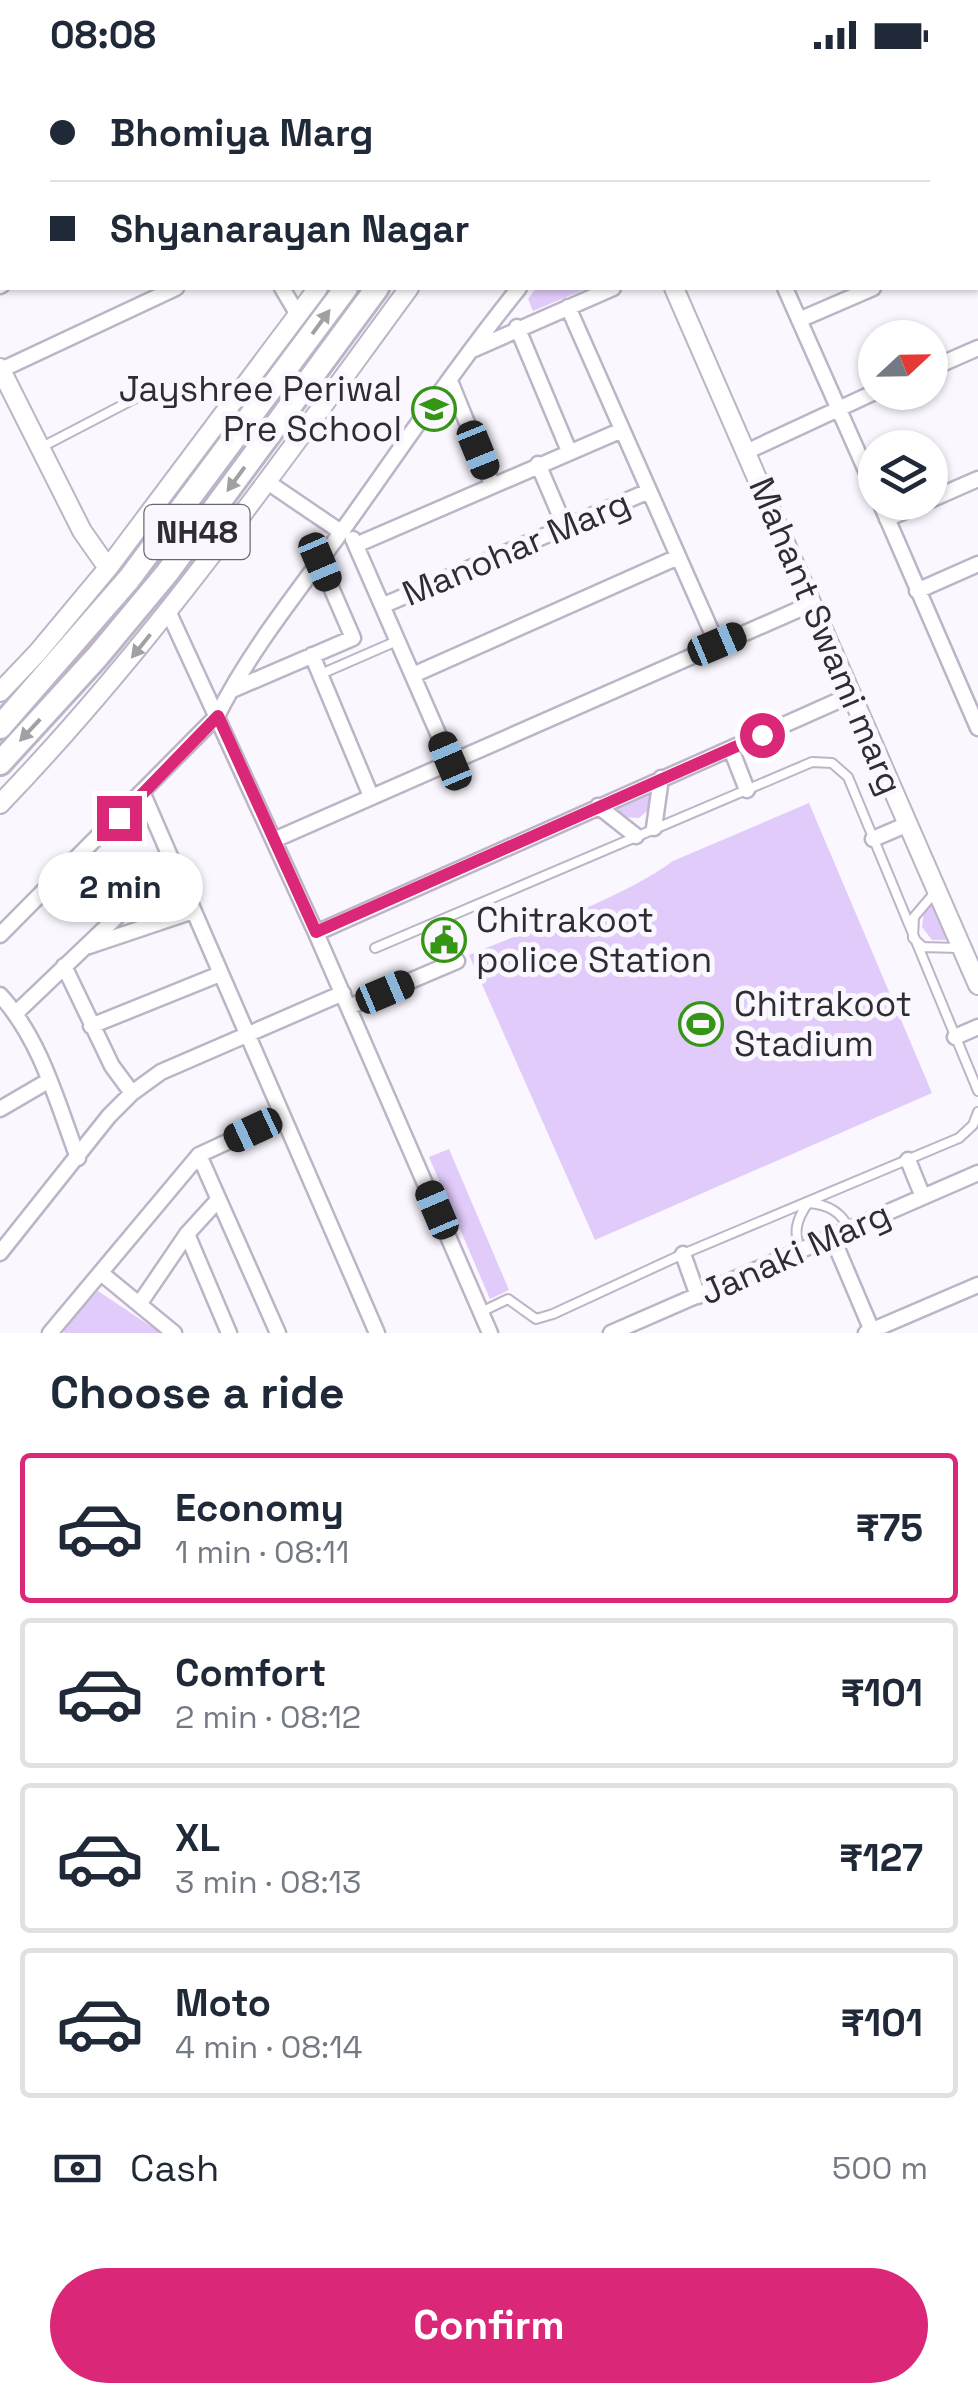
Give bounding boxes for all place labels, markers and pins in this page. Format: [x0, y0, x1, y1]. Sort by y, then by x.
place label: Jayshree Periwal Pre School [119, 367, 402, 451]
school or university icon: Jayshree Periwal Pre School [411, 386, 457, 432]
place label: Chitrakoot police Station [476, 898, 712, 982]
public building icon: Chitrakoot police Station [421, 917, 467, 963]
place label: Chitrakoot Stadium [734, 982, 912, 1066]
sports icon: Chitrakoot Stadium [678, 1001, 724, 1047]

